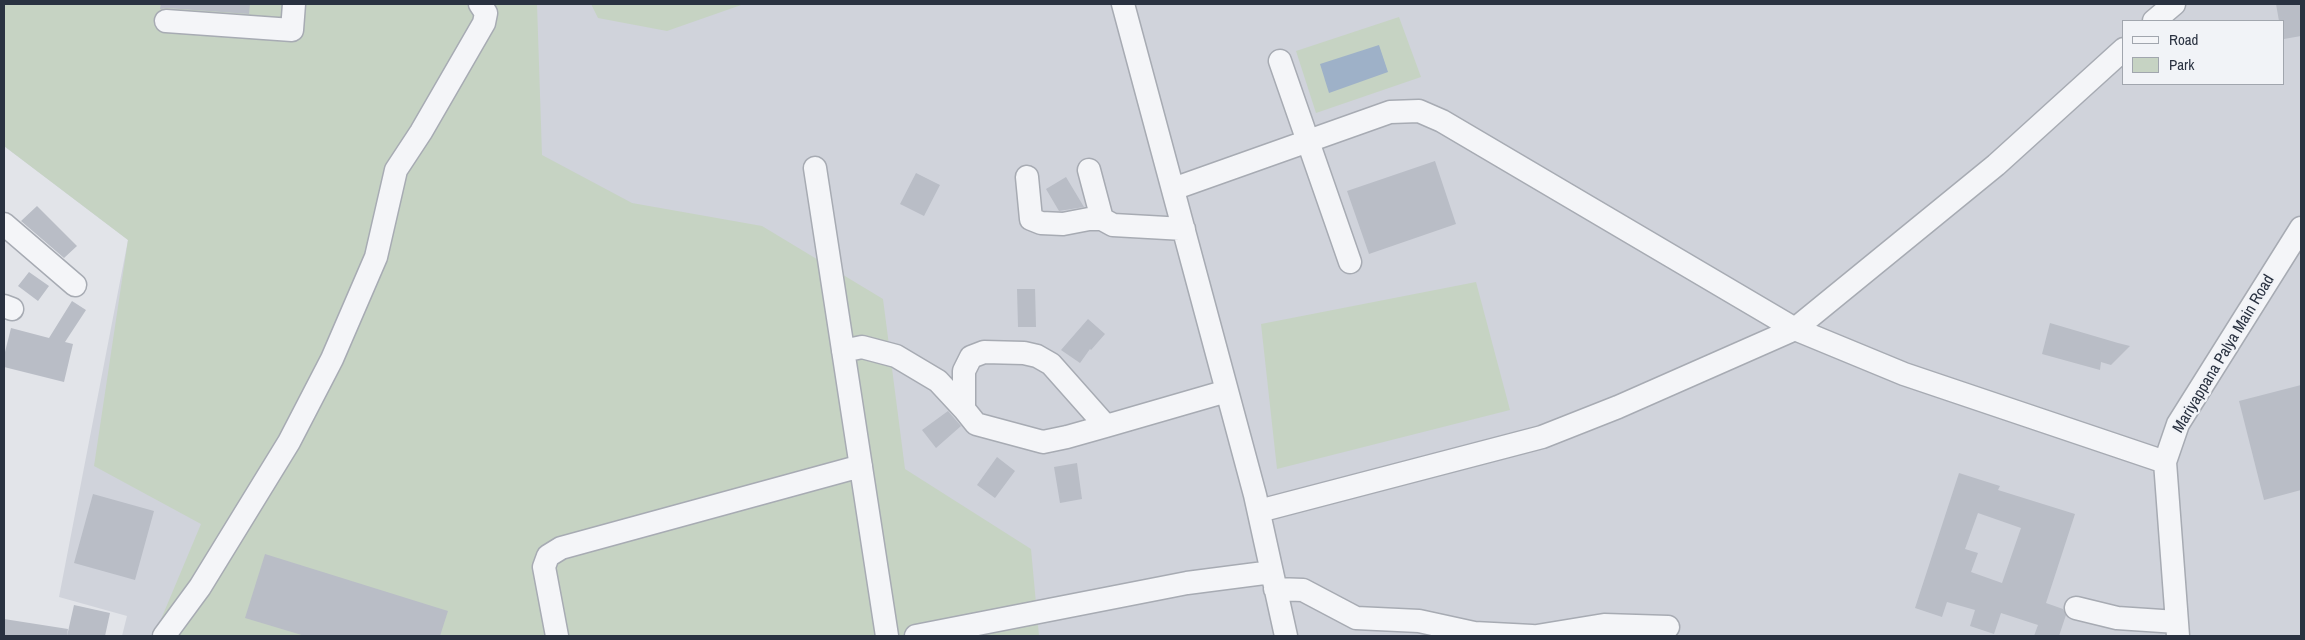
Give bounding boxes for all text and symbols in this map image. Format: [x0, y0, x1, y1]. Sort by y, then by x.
legend [2122, 20, 2285, 85]
text: Road [2169, 29, 2198, 50]
text: Park [2169, 54, 2194, 75]
street label: Mariyappana Palya Main Road [2169, 272, 2279, 436]

